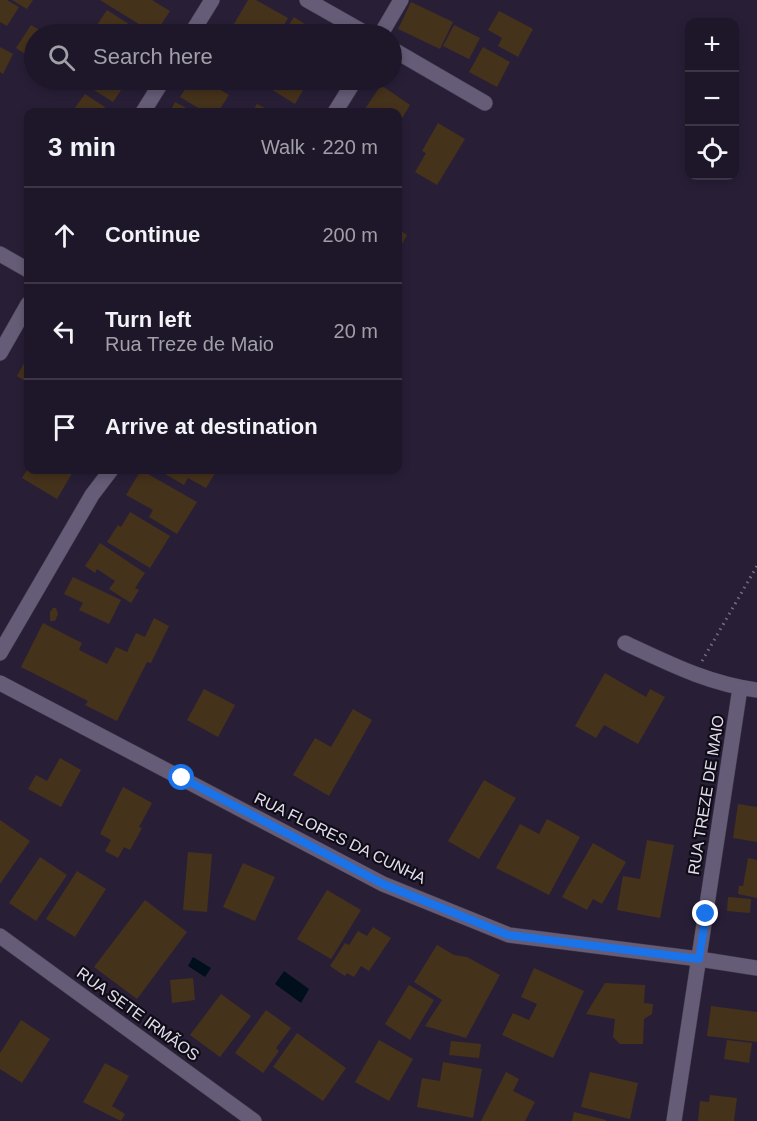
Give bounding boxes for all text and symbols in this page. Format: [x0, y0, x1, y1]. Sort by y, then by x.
map controls [685, 18, 739, 180]
button: + [685, 18, 739, 72]
search box [24, 24, 402, 90]
icon: search [45, 41, 78, 74]
text: Search here [93, 44, 213, 69]
button: − [685, 72, 739, 126]
button: locate [685, 126, 739, 180]
text: 3 min [48, 132, 116, 162]
text: Walk · 220 m [261, 136, 378, 158]
icon: ahead [48, 219, 81, 252]
text: Continue [105, 222, 200, 247]
text: 200 m [322, 224, 378, 246]
text: Turn left [105, 307, 191, 332]
icon: left [48, 315, 81, 348]
text: 20 m [334, 320, 378, 342]
text: Rua Treze de Maio [105, 333, 274, 355]
icon: arrive [48, 411, 81, 444]
text: Arrive at destination [105, 414, 318, 439]
street label: RUA TREZE DE MAIO [685, 714, 727, 876]
route start [168, 764, 194, 790]
street label: RUA FLORES DA CUNHA [252, 789, 429, 887]
route end [692, 900, 718, 926]
street label: RUA SETE IRMÃOS [74, 962, 204, 1064]

